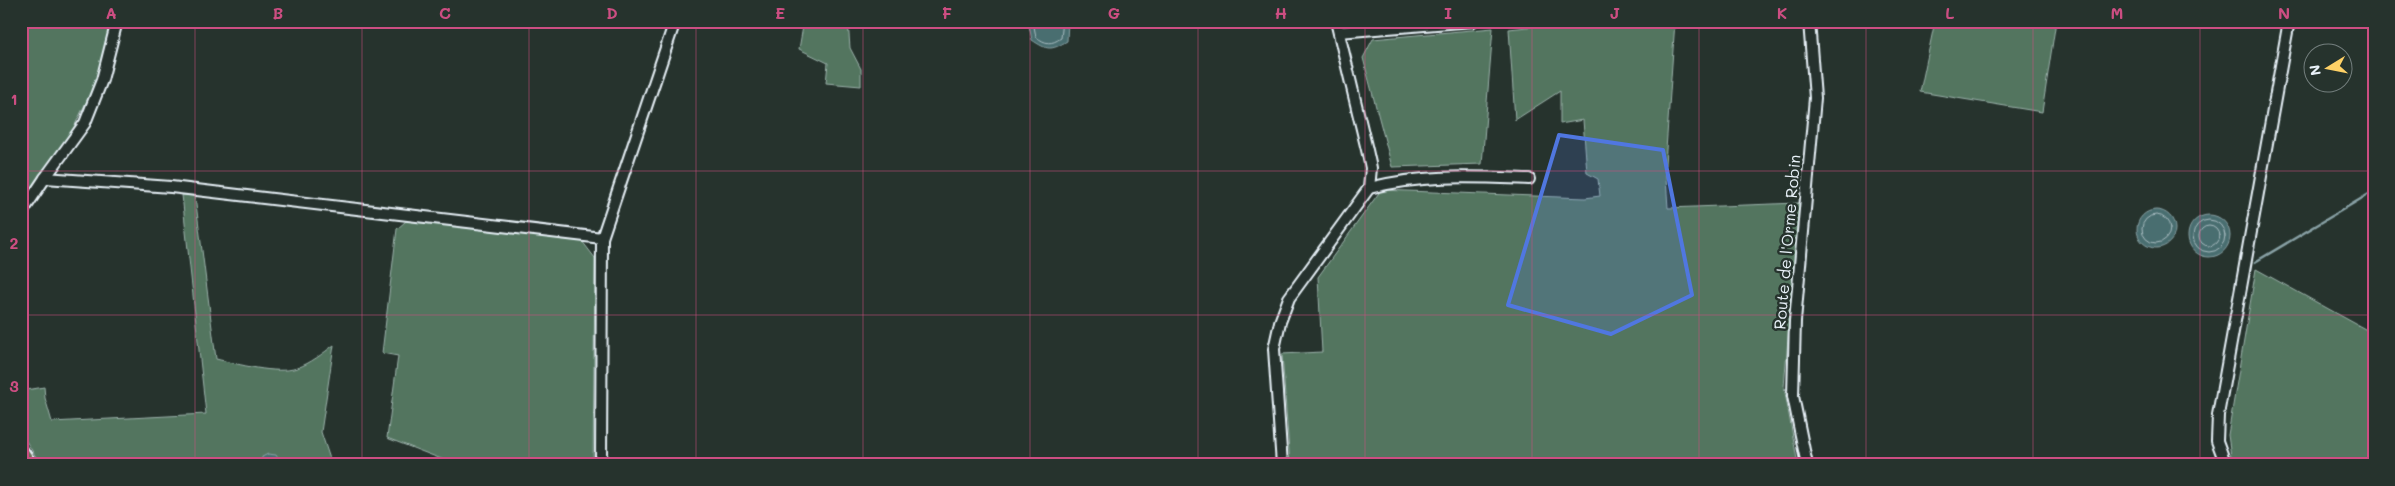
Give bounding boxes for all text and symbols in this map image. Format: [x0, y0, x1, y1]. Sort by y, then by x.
text: A [105, 2, 117, 23]
text: B [273, 2, 283, 23]
text: C [439, 2, 451, 23]
text: D [606, 2, 618, 23]
text: E [775, 2, 785, 23]
text: F [942, 2, 952, 23]
text: G [1108, 2, 1120, 23]
text: H [1275, 2, 1287, 23]
text: I [1444, 2, 1452, 23]
text: J [1610, 2, 1620, 23]
text: K [1777, 2, 1787, 23]
text: L [1945, 2, 1955, 23]
text: M [2111, 2, 2123, 23]
text: N [2278, 2, 2290, 23]
north arrow [2302, 42, 2352, 92]
text: N [2304, 63, 2325, 77]
text: 1 [10, 88, 18, 109]
street label: Route de l'Orme Robin [1768, 154, 1805, 330]
text: 2 [10, 232, 19, 253]
text: 3 [9, 375, 19, 396]

